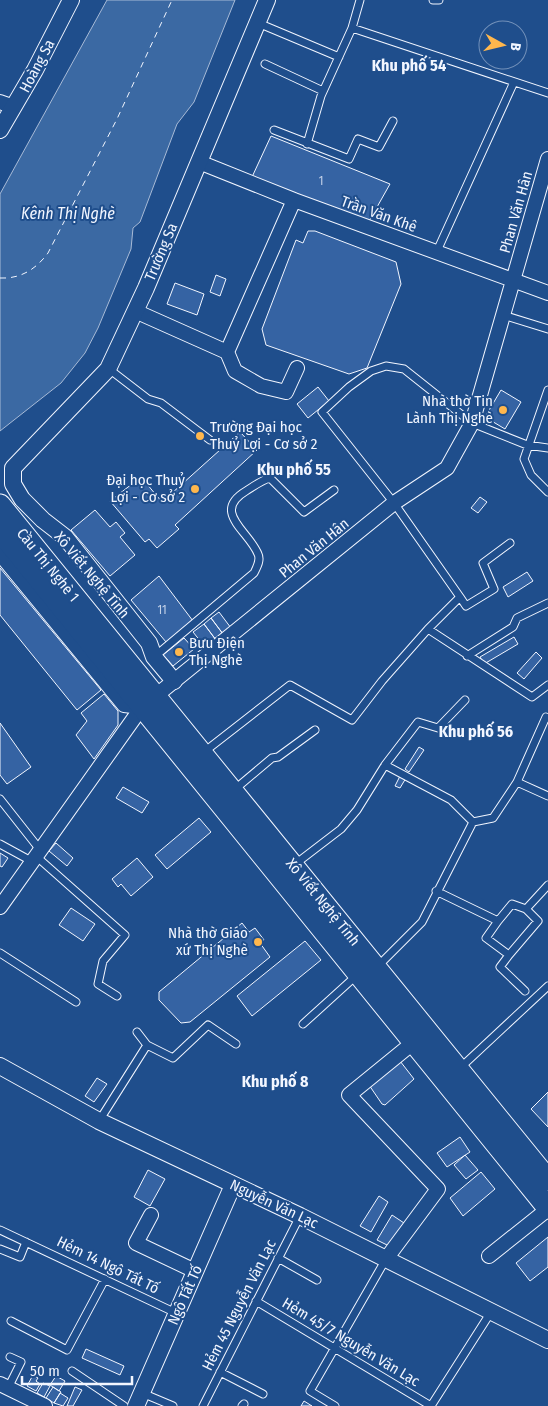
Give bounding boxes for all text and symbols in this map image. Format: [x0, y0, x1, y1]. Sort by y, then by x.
north arrow [478, 20, 528, 70]
street label: Hoàng Sa [16, 36, 58, 96]
text: B [506, 42, 524, 52]
district label: Khu phố 54 [372, 55, 446, 75]
street label: Phan Văn Hân [496, 169, 536, 255]
house number: 1 [319, 174, 323, 188]
street label: Trần Văn Khê [339, 192, 419, 236]
water label: Kênh Thị Nghè [21, 204, 115, 223]
street label: Trường Sa [141, 220, 181, 284]
place label: Nhà thờ Tin Lành Thị Nghè [406, 392, 493, 427]
marker: Nhà thờ Tin Lành Thị Nghè [497, 404, 509, 416]
place label: Trường Đại học Thuỷ Lợi - Cơ sở 2 [210, 418, 318, 453]
marker: Trường Đại học Thuỷ Lợi - Cơ sở 2 [194, 430, 206, 442]
district label: Khu phố 55 [257, 459, 331, 479]
place label: Đại học Thuỷ Lợi - Cơ sở 2 [106, 471, 185, 506]
marker: Đại học Thuỷ Lợi - Cơ sở 2 [189, 483, 201, 495]
street label: Phan Văn Hân [276, 514, 352, 582]
street label: Cầu Thị Nghè 1 [13, 525, 83, 605]
street label: Xô Viết Nghệ Tĩnh [51, 528, 133, 622]
house number: 11 [157, 603, 167, 617]
place label: Bưu Điện Thị Nghè [189, 634, 245, 669]
marker: Bưu Điện Thị Nghè [173, 646, 185, 658]
district label: Khu phố 56 [439, 721, 513, 741]
street label: Xô Viết Nghệ Tĩnh [282, 855, 364, 949]
place label: Nhà thờ Giáo xứ Thị Nghè [168, 924, 248, 959]
marker: Nhà thờ Giáo xứ Thị Nghè [252, 936, 264, 948]
district label: Khu phố 8 [242, 1071, 309, 1091]
street label: Nguyễn Văn Lạc [227, 1176, 322, 1233]
street label: Hẻm 14 Ngô Tất Tố [54, 1232, 162, 1298]
street label: Hẻm 45 Nguyễn Văn Lạc [198, 1236, 280, 1373]
street label: Ngô Tất Tố [164, 1262, 206, 1328]
street label: Hẻm 45/7 Nguyễn Văn Lạc [279, 1294, 424, 1391]
scale bar [22, 1354, 132, 1386]
text: 50 m [30, 1362, 60, 1380]

